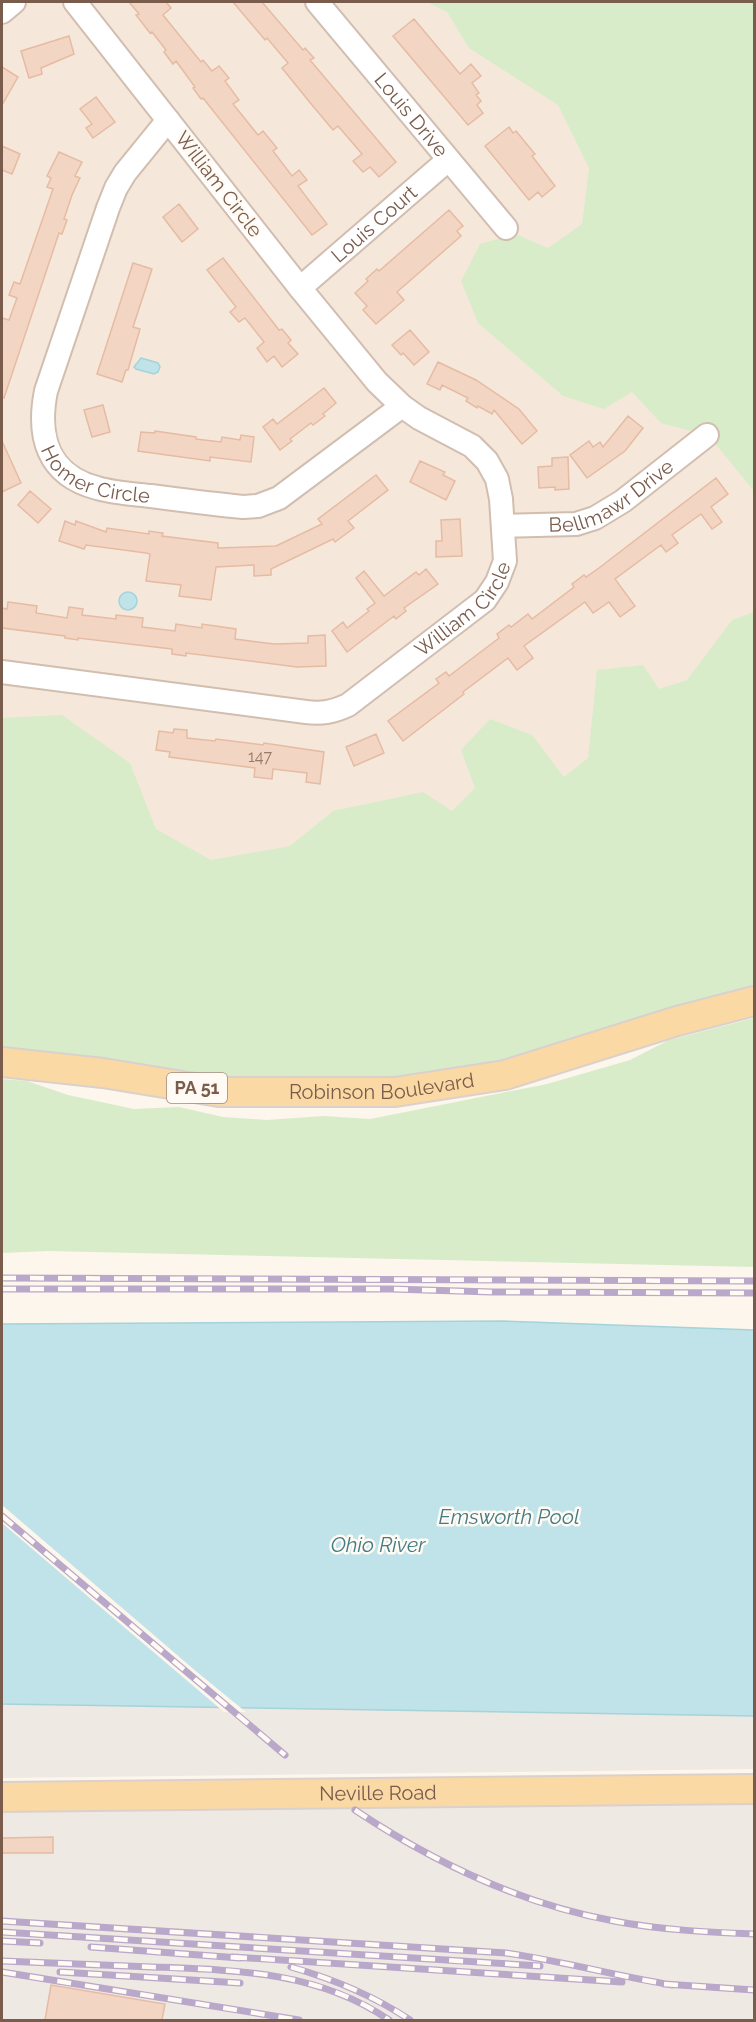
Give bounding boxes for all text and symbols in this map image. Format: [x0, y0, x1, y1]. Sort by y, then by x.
street label: Louis Drive [369, 68, 453, 162]
street label: William Circle [170, 126, 268, 242]
street label: Louis Court [326, 180, 422, 268]
street label: Homer Circle [36, 441, 151, 508]
street label: Bellmawr Drive [548, 454, 678, 537]
street label: William Circle [410, 558, 516, 662]
house number: 147 [248, 747, 272, 766]
street label: Robinson Boulevard [289, 1068, 476, 1104]
road number: PA 51 [167, 1073, 227, 1103]
water label: Emsworth Pool [439, 1504, 579, 1529]
water label: Ohio River [331, 1532, 426, 1557]
street label: Neville Road [319, 1780, 437, 1806]

